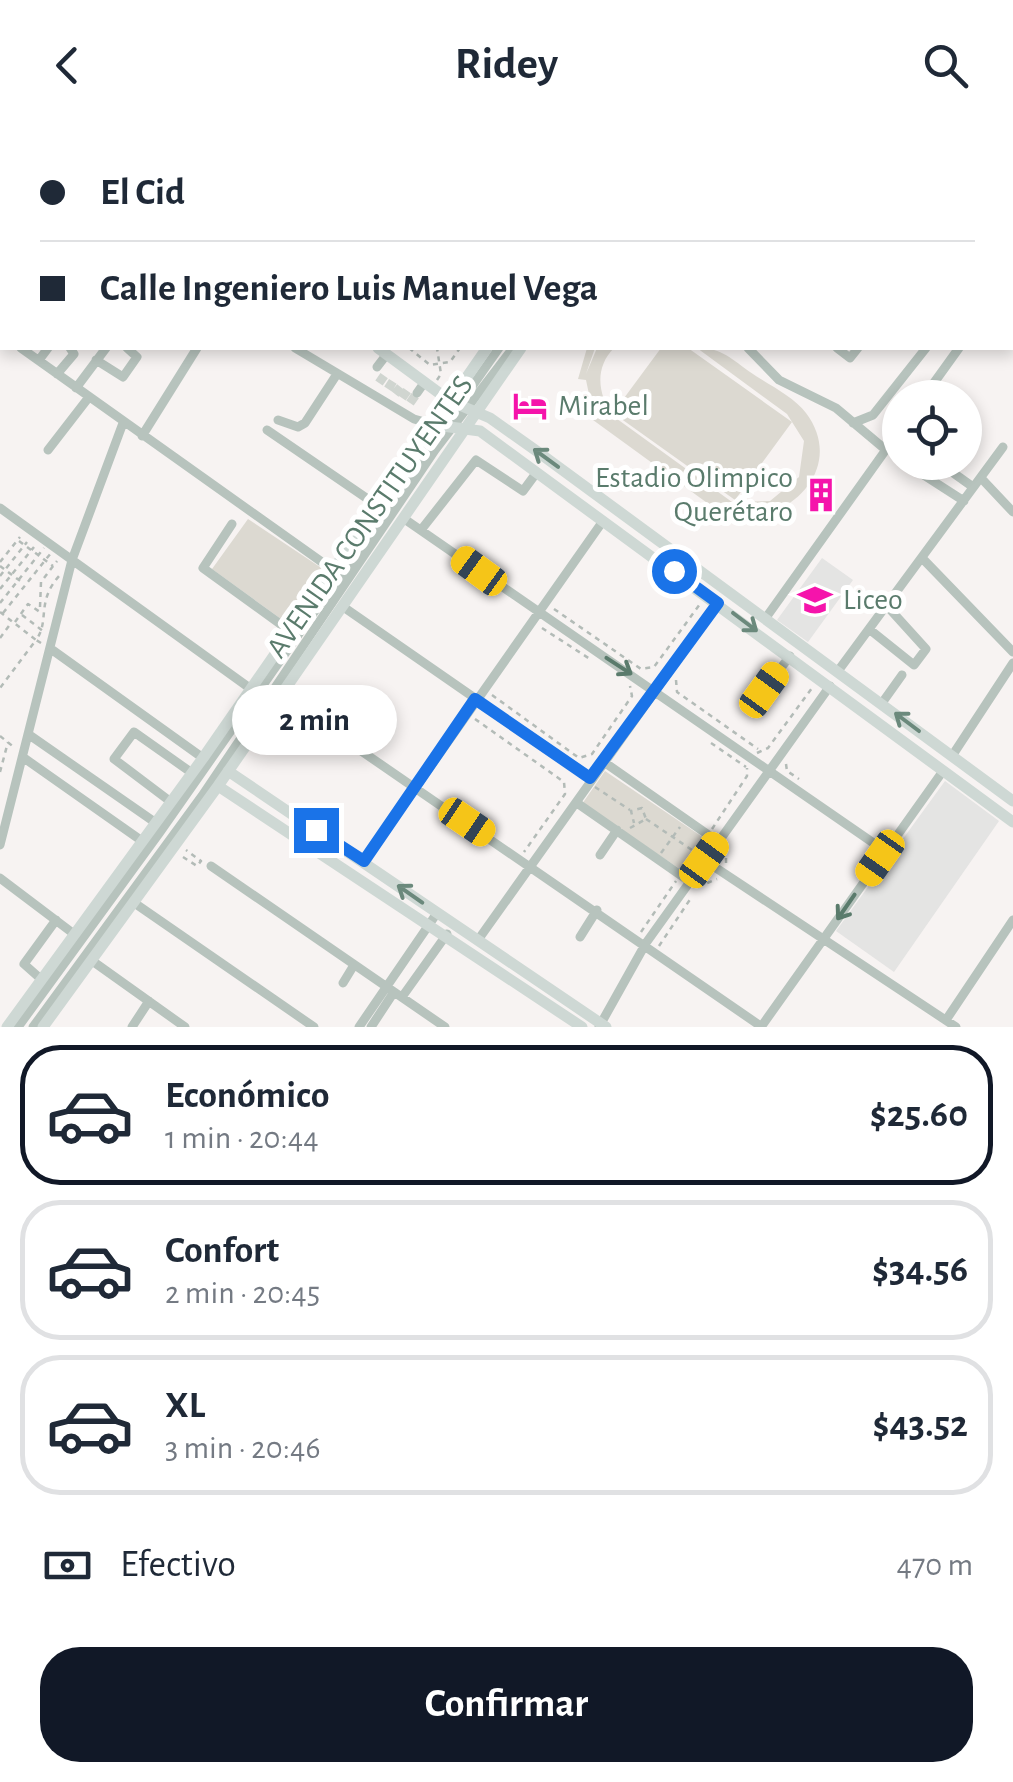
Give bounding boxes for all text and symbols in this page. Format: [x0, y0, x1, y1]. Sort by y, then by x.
icon: back [40, 38, 95, 93]
icon: search [918, 38, 973, 93]
text: Ridey [455, 42, 558, 87]
text: El Cid [100, 174, 185, 212]
text: Calle Ingeniero Luis Manuel Vega [100, 270, 598, 308]
street label: AVENIDA CONSTITUYENTES [261, 371, 479, 663]
map controls [882, 380, 982, 480]
button: locate [882, 380, 982, 480]
hotel icon: Mirabel [511, 387, 549, 425]
place label: Mirabel [558, 391, 649, 421]
one-way arrow [533, 447, 560, 468]
place label: Estadio Olimpico Querétaro [595, 463, 793, 527]
building icon: Estadio Olimpico Querétaro [802, 476, 840, 514]
car [446, 541, 512, 601]
route start [652, 549, 697, 594]
school or university icon: Liceo [796, 581, 834, 619]
place label: Liceo [843, 585, 903, 615]
one-way arrow [731, 611, 758, 632]
one-way arrow [604, 656, 633, 677]
car [734, 657, 794, 723]
callout: 2 min [234, 685, 398, 755]
text: 2 min [279, 704, 350, 736]
one-way arrow [894, 712, 921, 733]
car [434, 793, 500, 851]
route end [294, 808, 339, 853]
car [851, 825, 909, 891]
car [674, 827, 734, 893]
one-way arrow [396, 884, 424, 905]
one-way arrow [836, 893, 857, 921]
icon: car [45, 1070, 135, 1160]
text: Económico [165, 1077, 329, 1115]
text: $25.60 [870, 1096, 968, 1134]
text: 1 min · 20:44 [165, 1122, 319, 1154]
icon: car [45, 1225, 135, 1315]
text: Confort [165, 1232, 279, 1270]
text: $34.56 [872, 1251, 968, 1289]
text: 2 min · 20:45 [165, 1277, 320, 1309]
icon: car [45, 1380, 135, 1470]
text: XL [165, 1387, 205, 1425]
text: $43.52 [872, 1406, 968, 1444]
text: 3 min · 20:46 [165, 1432, 320, 1464]
icon: cash [40, 1538, 95, 1593]
text: Efectivo [120, 1546, 236, 1584]
text: 470 m [896, 1549, 973, 1581]
button: Confirmar [40, 1647, 973, 1762]

